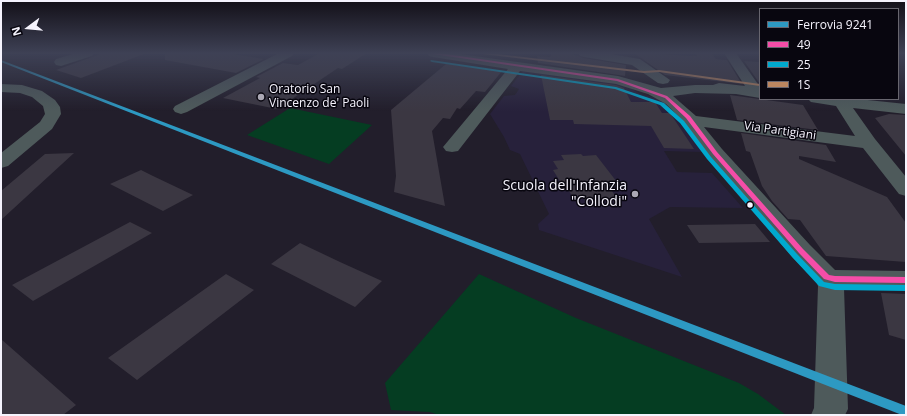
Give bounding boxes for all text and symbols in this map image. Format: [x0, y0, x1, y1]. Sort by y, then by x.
north arrow [8, 8, 48, 48]
legend [759, 8, 899, 100]
text: Ferrovia 9241 [797, 16, 873, 33]
text: N [8, 25, 24, 38]
text: 49 [797, 36, 811, 53]
text: 25 [797, 56, 811, 73]
text: 1S [797, 76, 810, 93]
place label: Oratorio San Vincenzo de' Paoli [269, 83, 369, 111]
marker: Oratorio San Vincenzo de' Paoli [256, 92, 266, 102]
street label: Via Partigiani [743, 119, 817, 143]
place label: Scuola dell'Infanzia "Collodi" [503, 178, 627, 210]
marker: Scuola dell'Infanzia "Collodi" [630, 189, 640, 199]
unlabelled marker [745, 200, 755, 210]

